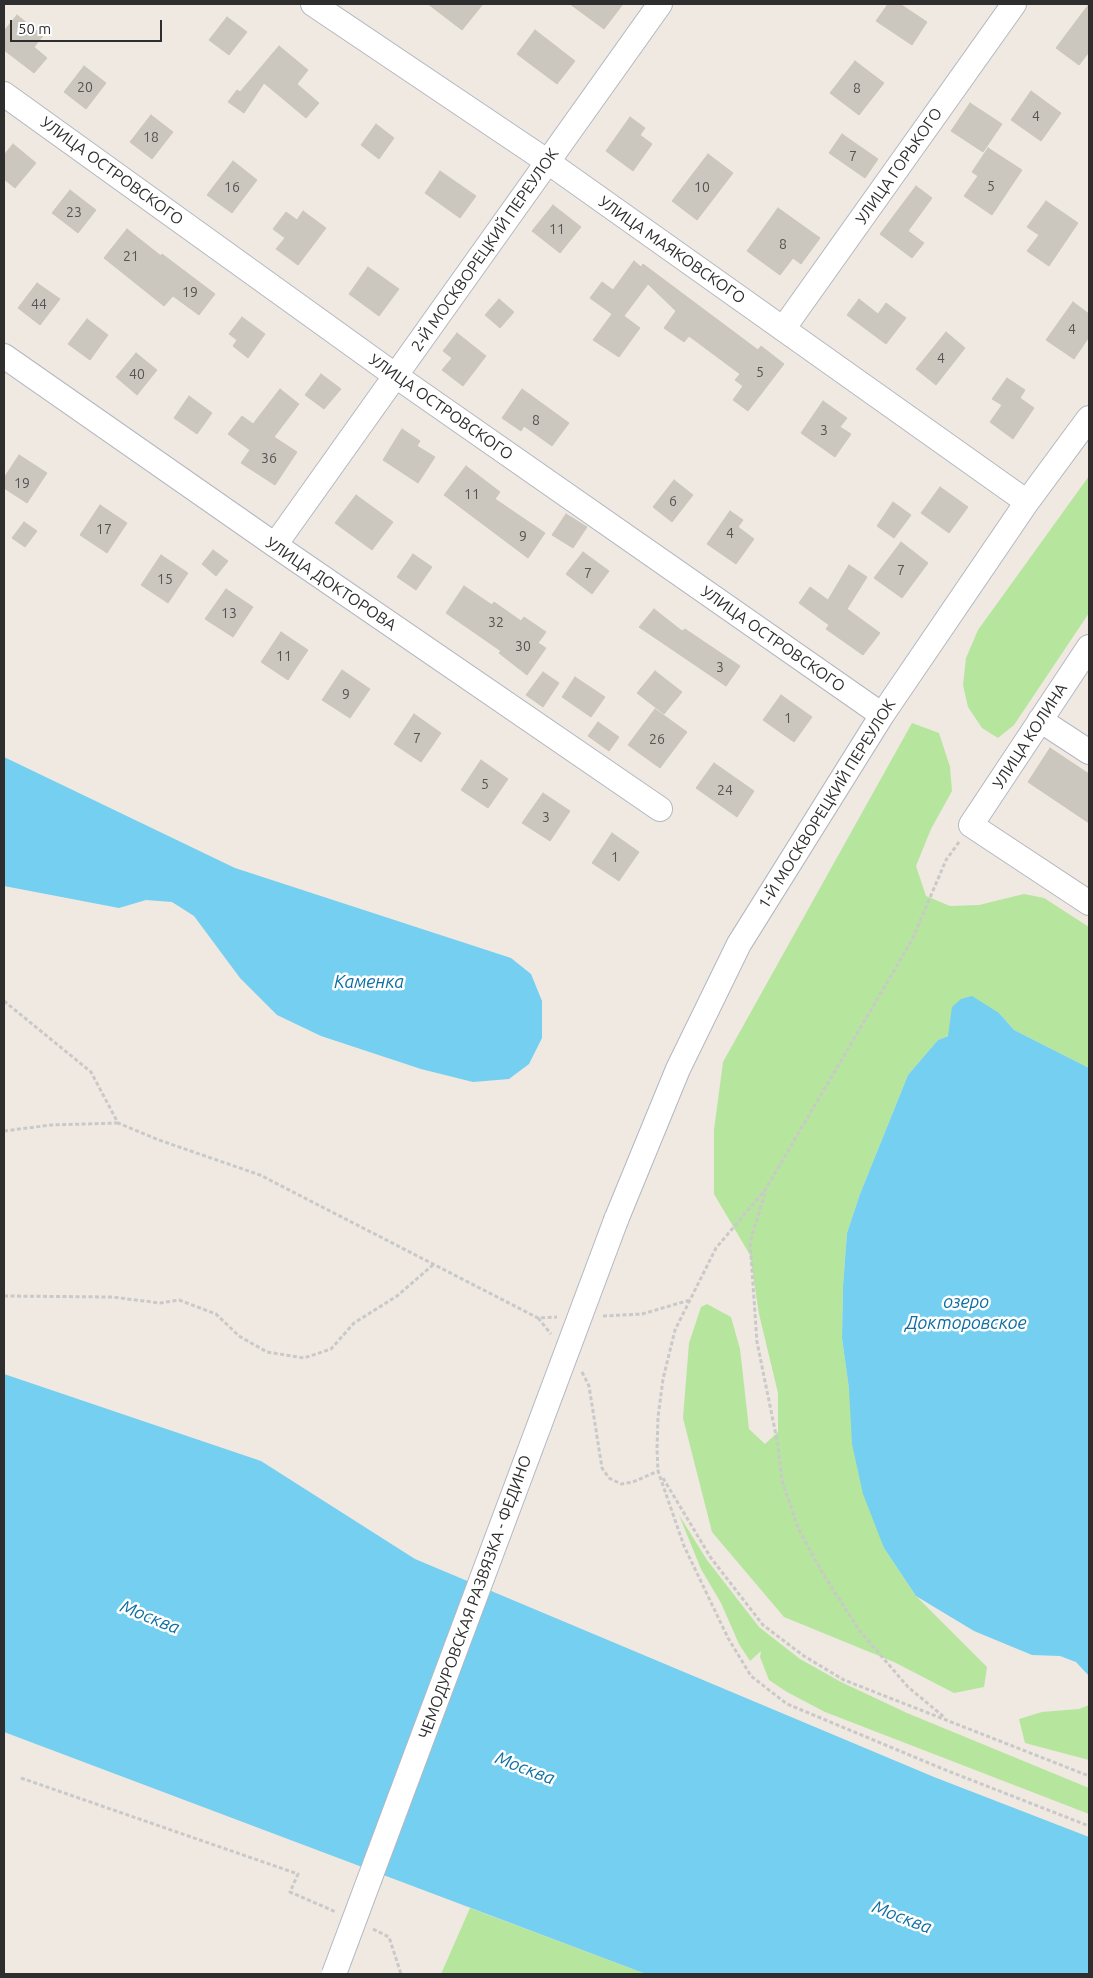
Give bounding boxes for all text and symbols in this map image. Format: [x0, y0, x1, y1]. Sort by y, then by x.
scale bar [12, 10, 165, 42]
text: 50 m [18, 20, 51, 37]
house number: 20 [77, 79, 93, 95]
house number: 8 [853, 80, 861, 96]
street label: УЛИЦА ГОРЬКОГО [852, 104, 946, 228]
house number: 4 [1032, 108, 1040, 124]
street label: УЛИЦА ОСТРОВСКОГО [37, 113, 187, 229]
house number: 18 [143, 129, 159, 145]
street label: 2-Й МОСКВОРЕЦКИЙ ПЕРЕУЛОК [407, 145, 563, 355]
house number: 7 [849, 148, 857, 164]
house number: 5 [987, 178, 995, 194]
house number: 16 [224, 179, 240, 195]
house number: 10 [694, 179, 710, 195]
street label: УЛИЦА МАЯКОВСКОГО [595, 192, 749, 308]
house number: 23 [66, 204, 82, 220]
house number: 11 [549, 221, 565, 237]
house number: 8 [779, 236, 787, 252]
house number: 21 [123, 248, 139, 264]
house number: 19 [182, 284, 198, 300]
house number: 44 [31, 296, 47, 312]
house number: 4 [1068, 321, 1076, 337]
street label: УЛИЦА ОСТРОВСКОГО [365, 350, 517, 464]
house number: 4 [937, 350, 945, 366]
house number: 5 [756, 364, 764, 380]
house number: 40 [129, 366, 145, 382]
house number: 8 [532, 412, 540, 428]
house number: 3 [820, 422, 828, 438]
house number: 36 [261, 450, 277, 466]
house number: 19 [14, 475, 30, 491]
house number: 11 [464, 486, 480, 502]
house number: 6 [669, 493, 677, 509]
house number: 17 [96, 521, 112, 537]
house number: 4 [726, 525, 734, 541]
house number: 9 [519, 528, 527, 544]
street label: УЛИЦА ДОКТОРОВА [262, 533, 400, 635]
house number: 7 [897, 562, 905, 578]
house number: 7 [584, 565, 592, 581]
house number: 15 [157, 571, 173, 587]
street label: УЛИЦА ОСТРОВСКОГО [697, 582, 849, 696]
house number: 13 [221, 605, 237, 621]
house number: 32 [488, 614, 504, 630]
house number: 30 [515, 638, 531, 654]
house number: 11 [276, 648, 292, 664]
house number: 3 [716, 659, 724, 675]
street label: УЛИЦА КОЛИНА [989, 680, 1071, 792]
house number: 9 [342, 686, 350, 702]
street label: 1-Й МОСКВОРЕЦКИЙ ПЕРЕУЛОК [754, 696, 900, 912]
house number: 1 [784, 710, 792, 726]
house number: 7 [413, 730, 421, 746]
house number: 26 [649, 731, 665, 747]
house number: 5 [481, 776, 489, 792]
house number: 24 [717, 782, 733, 798]
house number: 3 [542, 809, 550, 825]
house number: 1 [611, 849, 619, 865]
water label: Каменка [334, 971, 404, 993]
water label: озеро Докторовское [905, 1291, 1027, 1334]
street label: ЧЕМОДУРОВСКАЯ РАЗВЯЗКА - ФЕДИНО [415, 1452, 535, 1742]
water label: Москва [117, 1595, 183, 1639]
water label: Москва [492, 1747, 558, 1789]
water label: Москва [869, 1896, 935, 1938]

